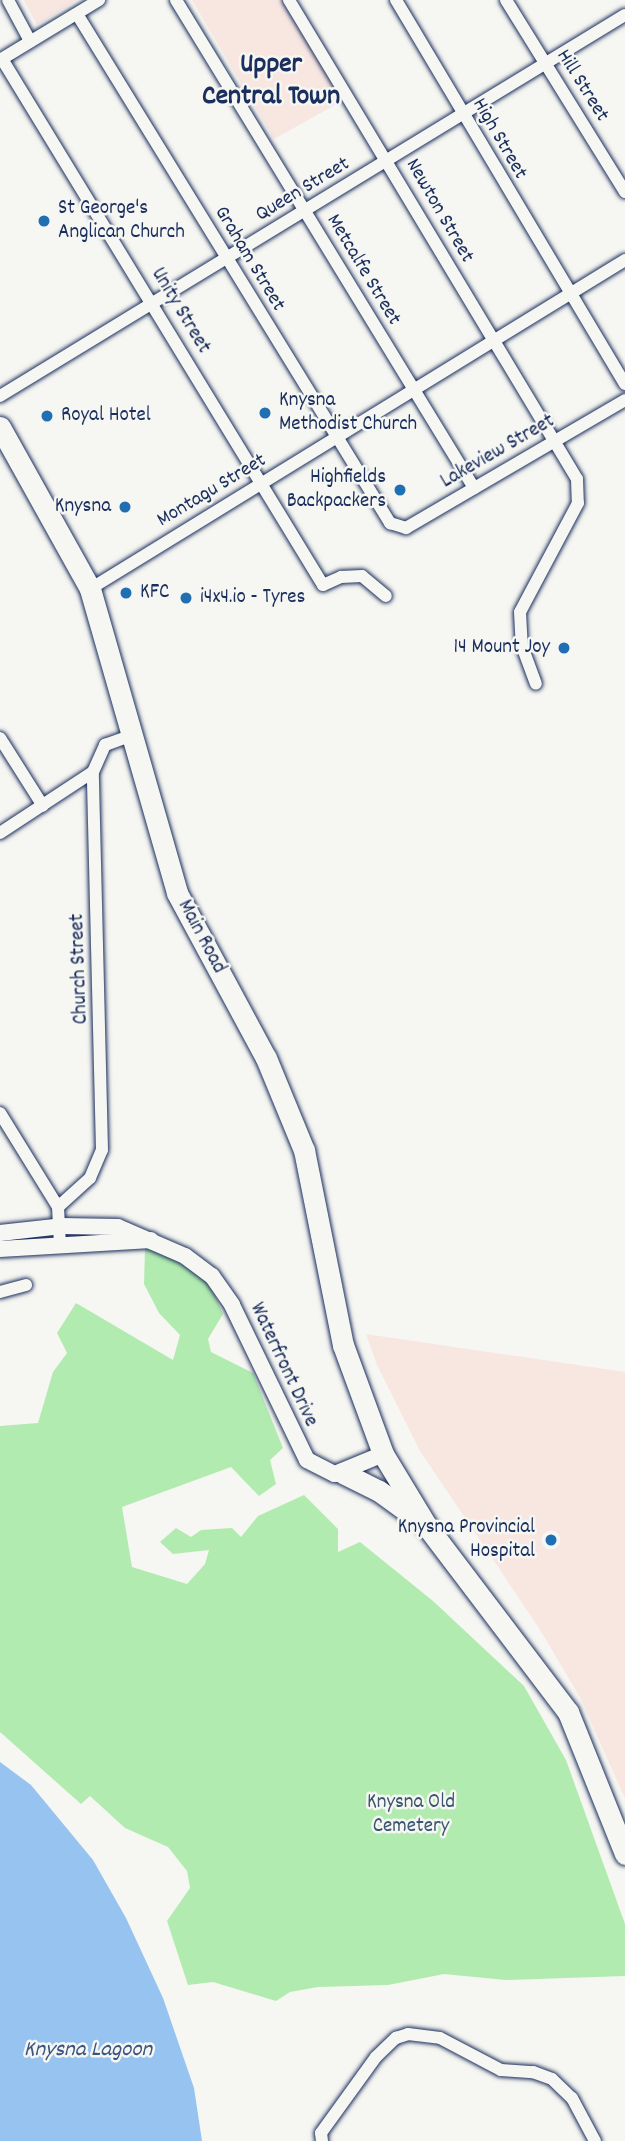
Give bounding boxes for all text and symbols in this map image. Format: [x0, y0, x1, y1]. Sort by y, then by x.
street label: Hill Street [550, 45, 614, 127]
district label: Upper Central Town [202, 49, 340, 115]
street label: High Street [466, 94, 532, 184]
street label: Queen Street [251, 152, 355, 228]
street label: Newton Street [399, 155, 479, 267]
place label: St George's Anglican Church [58, 196, 185, 246]
street label: Graham Street [208, 202, 290, 316]
street label: Metcalfe Street [320, 210, 406, 330]
marker: St George's Anglican Church [36, 213, 52, 229]
street label: Unity Street [145, 263, 215, 359]
place label: Knysna Methodist Church [279, 388, 417, 438]
place label: Royal Hotel [61, 403, 151, 429]
marker: Knysna Methodist Church [257, 405, 273, 421]
marker: Royal Hotel [39, 408, 55, 424]
street label: Lakeview Street [436, 409, 560, 495]
street label: Montagu Street [153, 449, 271, 533]
place label: Highfields Backpackers [287, 465, 386, 515]
marker: Highfields Backpackers [392, 482, 408, 498]
place label: Knysna [55, 494, 111, 520]
marker: Knysna [117, 499, 133, 515]
place label: KFC [140, 580, 169, 606]
marker: KFC [118, 585, 134, 601]
place label: i4x4.io - Tyres [200, 585, 305, 611]
marker: i4x4.io - Tyres [178, 590, 194, 606]
place label: 14 Mount Joy [453, 635, 550, 661]
marker: 14 Mount Joy [556, 640, 572, 656]
street label: Main Road [171, 896, 231, 978]
street label: Church Street [65, 913, 95, 1025]
street label: Waterfront Drive [243, 1299, 323, 1431]
place label: Knysna Provincial Hospital [398, 1515, 535, 1565]
marker: Knysna Provincial Hospital [541, 1530, 561, 1550]
park label: Knysna Old Cemetery [367, 1790, 455, 1840]
water label: Knysna Lagoon [24, 2037, 152, 2065]

